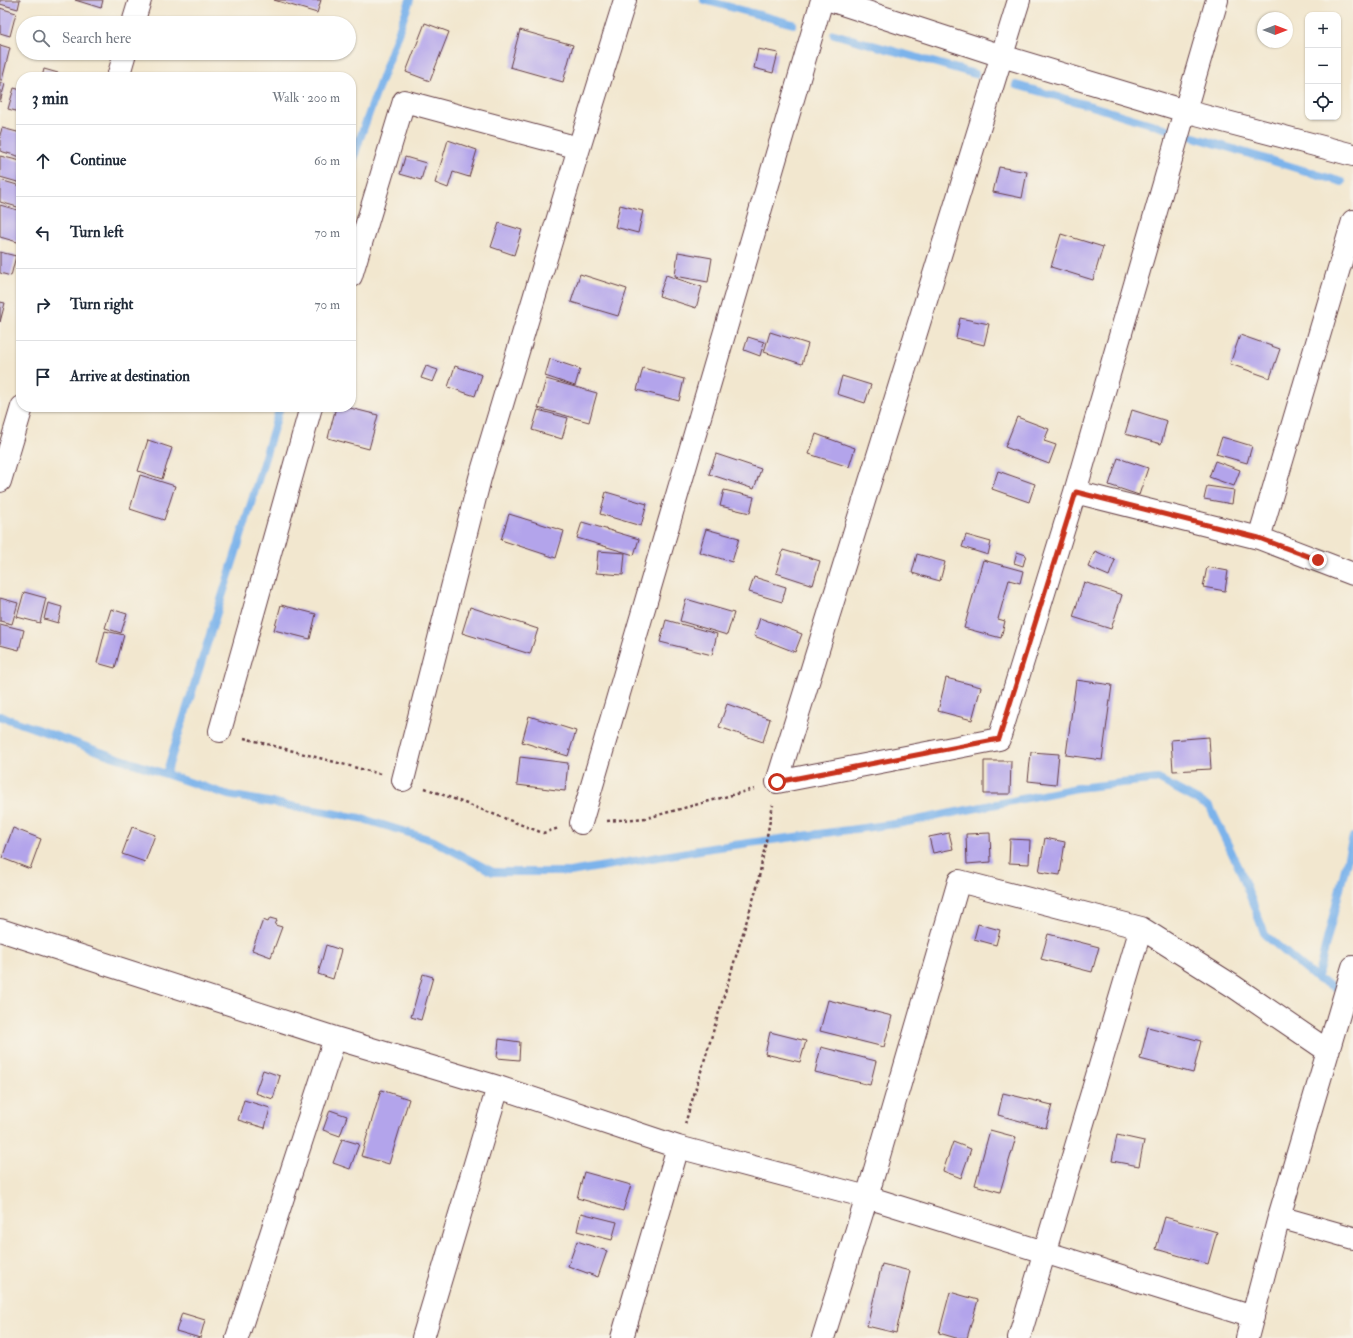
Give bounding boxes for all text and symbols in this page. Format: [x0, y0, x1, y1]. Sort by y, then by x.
north arrow [1257, 12, 1293, 48]
map controls [1305, 12, 1341, 120]
button: + [1305, 12, 1341, 48]
search box [16, 16, 356, 60]
icon: search [30, 27, 52, 49]
text: Search here [62, 29, 131, 48]
button: − [1305, 48, 1341, 84]
button: locate [1305, 84, 1341, 120]
text: 3 min [32, 88, 69, 109]
text: Walk · 200 m [272, 90, 340, 106]
icon: ahead [32, 150, 54, 172]
text: Continue [70, 151, 126, 170]
text: 60 m [314, 153, 340, 169]
icon: left [32, 222, 54, 244]
text: Turn left [70, 223, 124, 242]
text: 70 m [315, 225, 340, 241]
icon: right [32, 294, 54, 316]
text: Turn right [70, 295, 133, 314]
text: 70 m [315, 297, 340, 313]
icon: arrive [32, 366, 54, 388]
text: Arrive at destination [70, 367, 190, 386]
route end [1309, 551, 1327, 569]
route start [768, 773, 786, 791]

